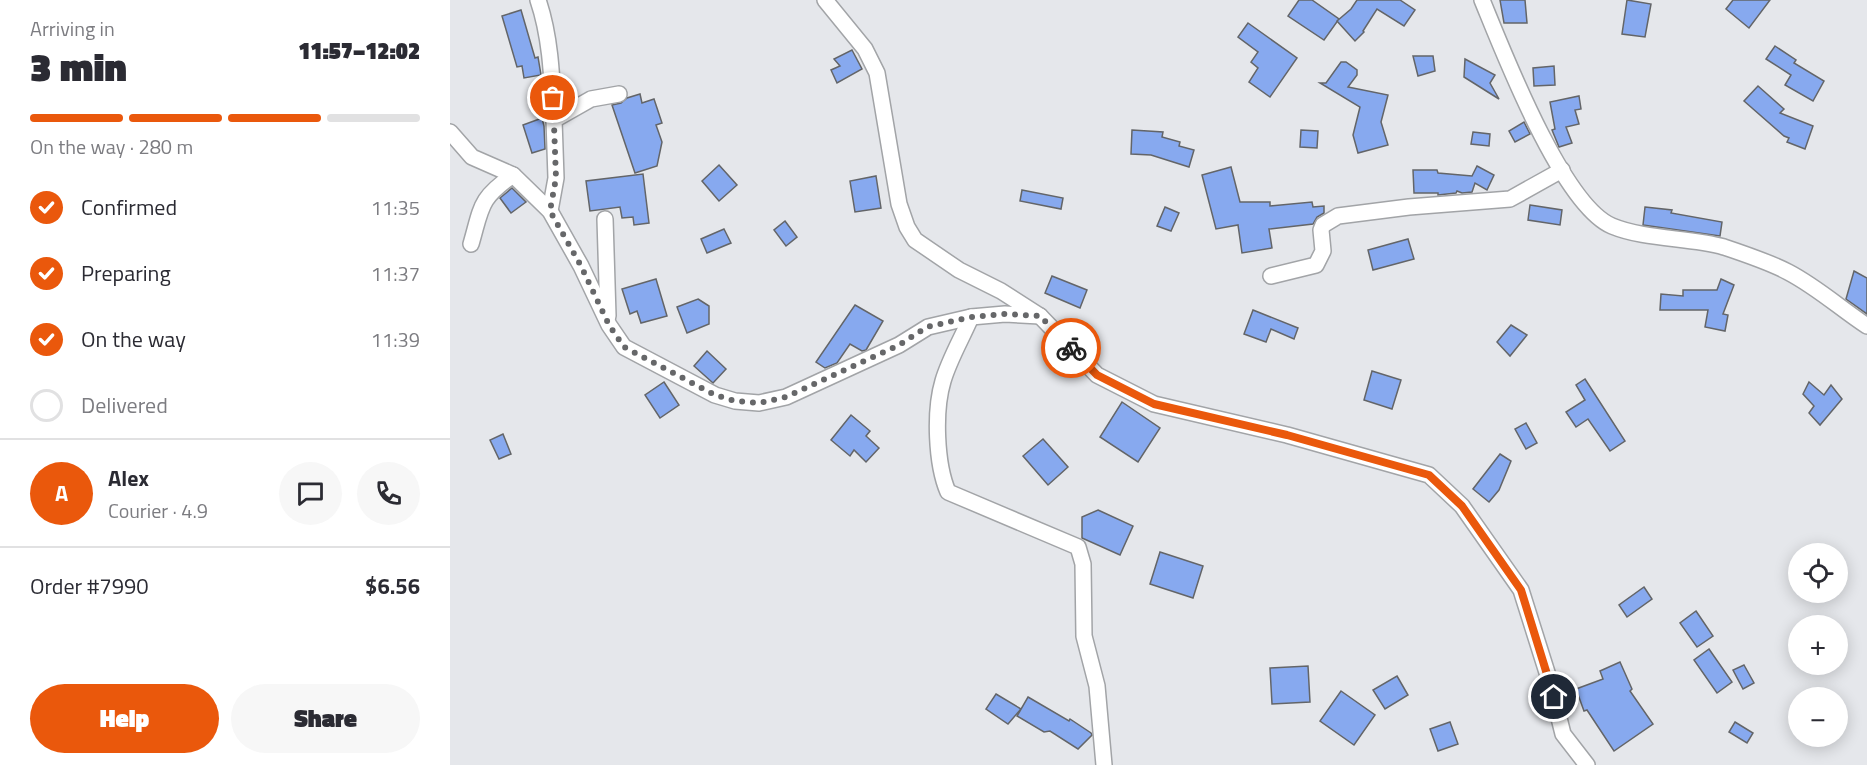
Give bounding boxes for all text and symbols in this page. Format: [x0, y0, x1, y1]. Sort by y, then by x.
text: Arriving in [30, 13, 115, 44]
text: 11:57–12:02 [298, 34, 420, 68]
text: 3 min [30, 37, 127, 96]
pin [527, 72, 578, 123]
icon: bag [536, 81, 569, 114]
text: On the way · 280 m [30, 131, 193, 162]
text: Confirmed [81, 190, 177, 224]
icon: check [30, 191, 63, 224]
text: 11:35 [371, 192, 420, 223]
text: Preparing [81, 256, 171, 290]
icon: check [30, 257, 63, 290]
text: 11:37 [371, 258, 420, 289]
courier [1041, 318, 1101, 378]
text: On the way [81, 322, 186, 356]
icon: check [30, 323, 63, 356]
text: 11:39 [371, 324, 420, 355]
icon: bike [1055, 332, 1088, 365]
text: Delivered [81, 388, 168, 422]
text: Alex [108, 461, 149, 495]
button: chat [279, 462, 342, 525]
button: phone [357, 462, 420, 525]
text: A [55, 476, 68, 510]
text: Courier · 4.9 [108, 495, 208, 526]
map controls [1788, 543, 1848, 747]
button: locate [1788, 543, 1848, 603]
text: Order #7990 [30, 569, 149, 603]
text: $6.56 [365, 569, 420, 603]
button: + [1788, 615, 1848, 675]
pin [1528, 671, 1579, 722]
icon: home [1537, 680, 1570, 713]
button: Help [30, 684, 219, 753]
button: Share [231, 684, 420, 753]
button: − [1788, 687, 1848, 747]

